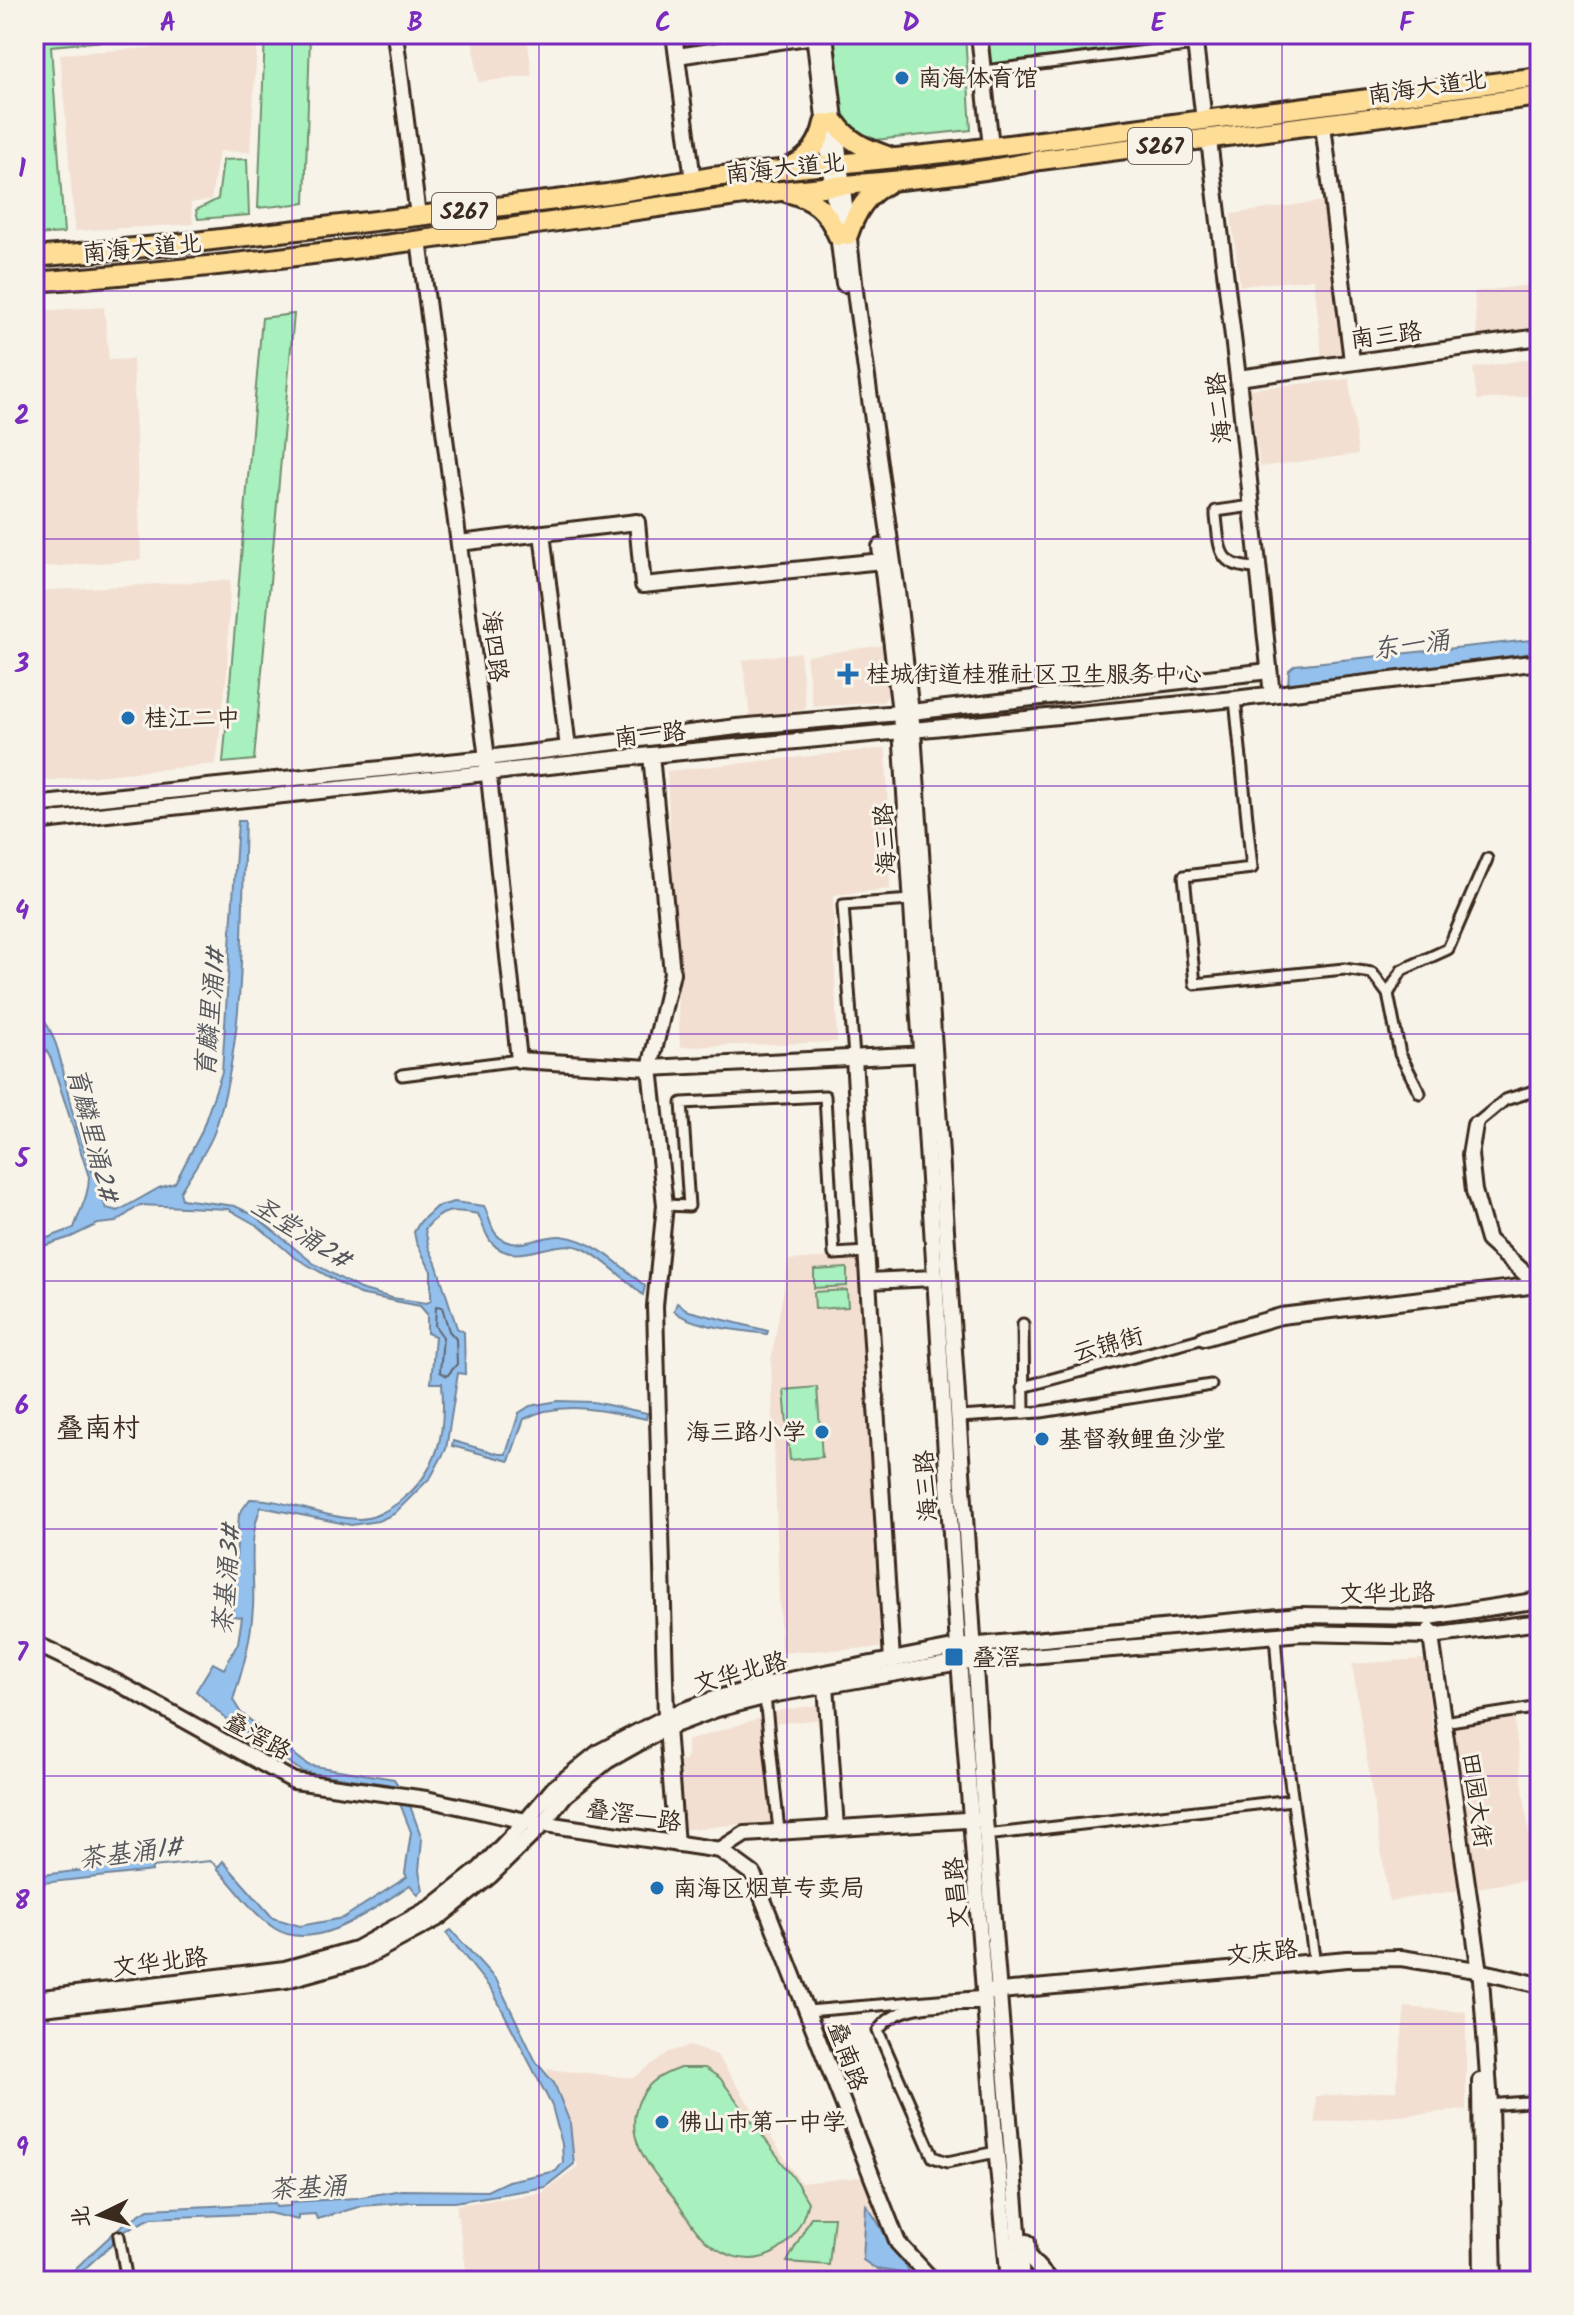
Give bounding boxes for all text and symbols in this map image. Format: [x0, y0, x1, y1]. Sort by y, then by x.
text: A [160, 3, 176, 45]
text: B [407, 3, 423, 45]
text: C [655, 3, 671, 45]
text: D [902, 3, 920, 45]
text: E [1151, 3, 1167, 45]
text: F [1399, 3, 1415, 45]
place label: 南海体育馆 [918, 60, 1038, 99]
street label: 南海大道北 [1365, 61, 1489, 116]
marker: 南海体育馆 [893, 69, 911, 87]
road number: S267 [1128, 128, 1192, 164]
street label: 南海大道北 [723, 144, 847, 195]
text: 1 [18, 149, 26, 191]
road number: S267 [432, 193, 496, 229]
street label: 南海大道北 [81, 225, 204, 274]
street label: 南三路 [1348, 313, 1424, 360]
street label: 海二路 [1197, 370, 1244, 446]
text: 2 [14, 396, 30, 438]
street label: 海四路 [470, 608, 517, 684]
water label: 东一涌 [1370, 620, 1453, 672]
text: 3 [14, 644, 29, 686]
place label: 桂城街道桂雅社区卫生服务中心 [866, 656, 1202, 695]
marker: 桂城街道桂雅社区卫生服务中心 [837, 663, 859, 685]
place label: 桂江二中 [144, 700, 240, 739]
marker: 桂江二中 [119, 709, 137, 727]
street label: 南一路 [612, 712, 688, 759]
street label: 海三路 [865, 802, 908, 876]
text: 4 [15, 891, 29, 933]
water label: 育麟里涌1# [185, 943, 239, 1079]
water label: 育麟里涌2# [54, 1063, 129, 1209]
text: 5 [14, 1139, 30, 1181]
water label: 圣堂涌2# [242, 1186, 361, 1283]
street label: 云锦街 [1069, 1317, 1148, 1374]
text: 6 [15, 1386, 29, 1428]
district label: 叠南村 [56, 1407, 140, 1452]
place label: 海三路小学 [686, 1414, 806, 1453]
place label: 基督教鲤鱼沙堂 [1058, 1421, 1226, 1460]
marker: 海三路小学 [813, 1423, 831, 1441]
marker: 基督教鲤鱼沙堂 [1033, 1430, 1051, 1448]
street label: 海三路 [906, 1449, 949, 1523]
water label: 茶基涌3# [202, 1520, 254, 1637]
street label: 文华北路 [1339, 1574, 1435, 1615]
text: 7 [16, 1633, 29, 1675]
place label: 叠滘 [972, 1639, 1020, 1678]
street label: 文华北路 [689, 1642, 792, 1705]
marker: 叠滘 [943, 1646, 965, 1668]
street label: 叠滘路 [216, 1703, 298, 1772]
street label: 田园大街 [1450, 1750, 1502, 1850]
street label: 叠滘一路 [583, 1790, 684, 1843]
water label: 茶基涌1# [76, 1826, 188, 1881]
street label: 文昌路 [935, 1855, 980, 1930]
place label: 南海区烟草专卖局 [673, 1870, 865, 1909]
marker: 南海区烟草专卖局 [648, 1879, 666, 1897]
text: 8 [14, 1881, 30, 1923]
street label: 文庆路 [1224, 1930, 1300, 1977]
street label: 文华北路 [110, 1938, 210, 1989]
street label: 叠南路 [816, 2016, 877, 2097]
place label: 佛山市第一中学 [678, 2104, 846, 2143]
marker: 佛山市第一中学 [653, 2113, 671, 2131]
text: 9 [15, 2128, 29, 2170]
water label: 茶基涌 [268, 2166, 349, 2212]
north arrow [60, 2175, 140, 2255]
text: 北 [64, 2204, 101, 2229]

